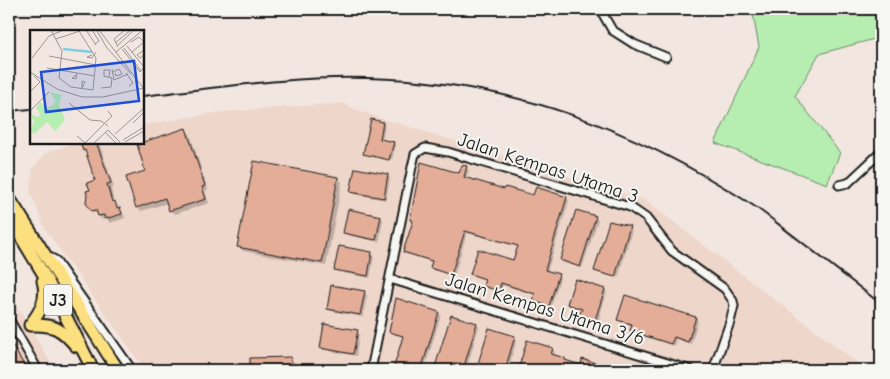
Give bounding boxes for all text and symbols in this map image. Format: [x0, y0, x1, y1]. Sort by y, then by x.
inset map [30, 30, 144, 144]
street label: Jalan Kempas Utama 3 [455, 128, 641, 208]
street label: Jalan Kempas Utama 3/6 [443, 268, 647, 350]
road number: J3 [44, 284, 72, 316]

